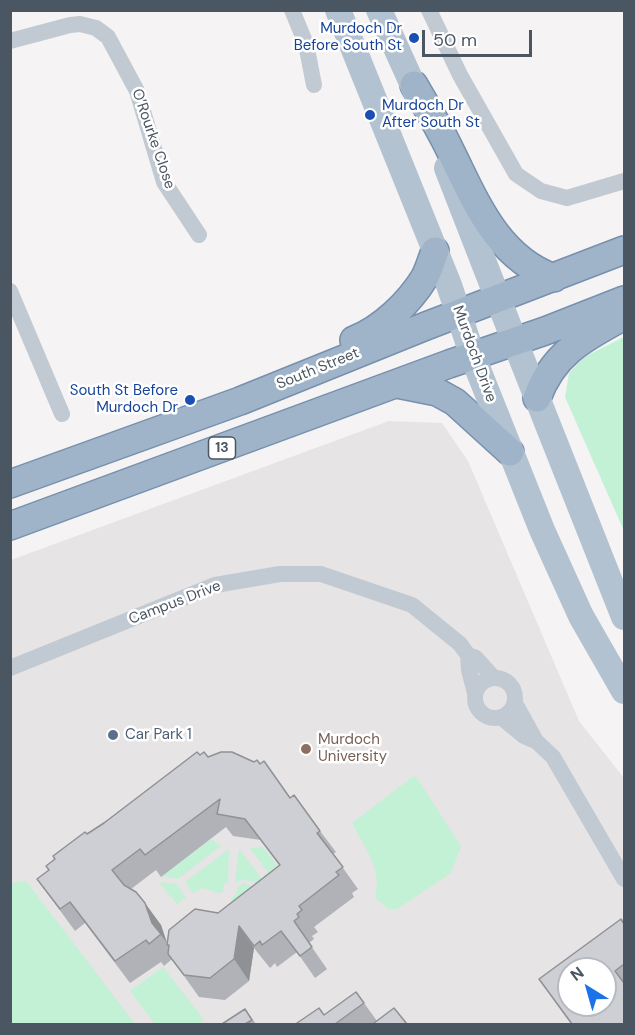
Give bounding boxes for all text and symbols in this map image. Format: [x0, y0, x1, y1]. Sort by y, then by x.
scale bar [425, 18, 534, 56]
place label: Murdoch Dr Before South St [294, 20, 402, 55]
text: 50 m [433, 28, 477, 52]
marker: Murdoch Dr Before South St [407, 31, 421, 45]
street label: O’Rourke Close [127, 87, 179, 191]
place label: Murdoch Dr After South St [382, 97, 480, 132]
marker: Murdoch Dr After South St [363, 108, 377, 122]
street label: Murdoch Drive [448, 303, 500, 405]
street label: South Street [274, 344, 362, 394]
place label: South St Before Murdoch Dr [70, 382, 178, 417]
marker: South St Before Murdoch Dr [183, 393, 197, 407]
road number: 13 [208, 437, 236, 459]
street label: Campus Drive [126, 577, 224, 629]
place label: Car Park 1 [125, 726, 192, 744]
marker: Car Park 1 [106, 728, 120, 742]
place label: Murdoch University [318, 731, 387, 766]
marker: Murdoch University [299, 742, 313, 756]
north arrow [557, 957, 617, 1017]
text: N [566, 962, 588, 986]

